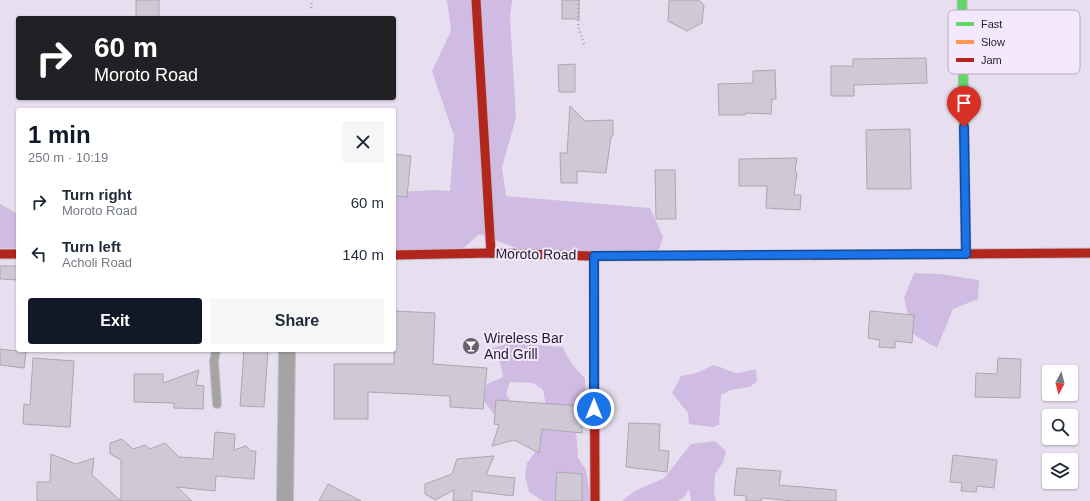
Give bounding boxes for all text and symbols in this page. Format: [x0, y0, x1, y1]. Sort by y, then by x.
legend [948, 10, 1080, 74]
text: Fast [981, 18, 1002, 30]
icon: right [28, 32, 80, 84]
text: 60 m [94, 32, 158, 63]
text: Slow [981, 36, 1005, 48]
text: Jam [981, 54, 1002, 66]
text: Moroto Road [94, 65, 198, 85]
pin [947, 86, 981, 127]
icon: arrive [953, 92, 975, 114]
text: 1 min [28, 121, 91, 148]
button: close [342, 121, 384, 163]
text: 250 m · 10:19 [28, 150, 108, 165]
text: Turn right [62, 186, 132, 203]
icon: right [28, 191, 50, 213]
text: 60 m [351, 194, 384, 211]
text: Moroto Road [62, 203, 137, 218]
text: Turn left [62, 238, 121, 255]
icon: left [28, 243, 50, 265]
street label: Moroto Road [495, 245, 577, 263]
text: 140 m [342, 246, 384, 263]
text: Acholi Road [62, 255, 132, 270]
button: Exit [28, 298, 202, 344]
button: Share [210, 298, 384, 344]
place label: Wireless Bar And Grill [484, 330, 564, 362]
bar icon: Wireless Bar And Grill [461, 336, 481, 356]
north arrow [1042, 365, 1078, 401]
map controls [1042, 365, 1078, 489]
position arrow [573, 388, 615, 430]
button: search [1042, 409, 1078, 445]
button: layers [1042, 453, 1078, 489]

